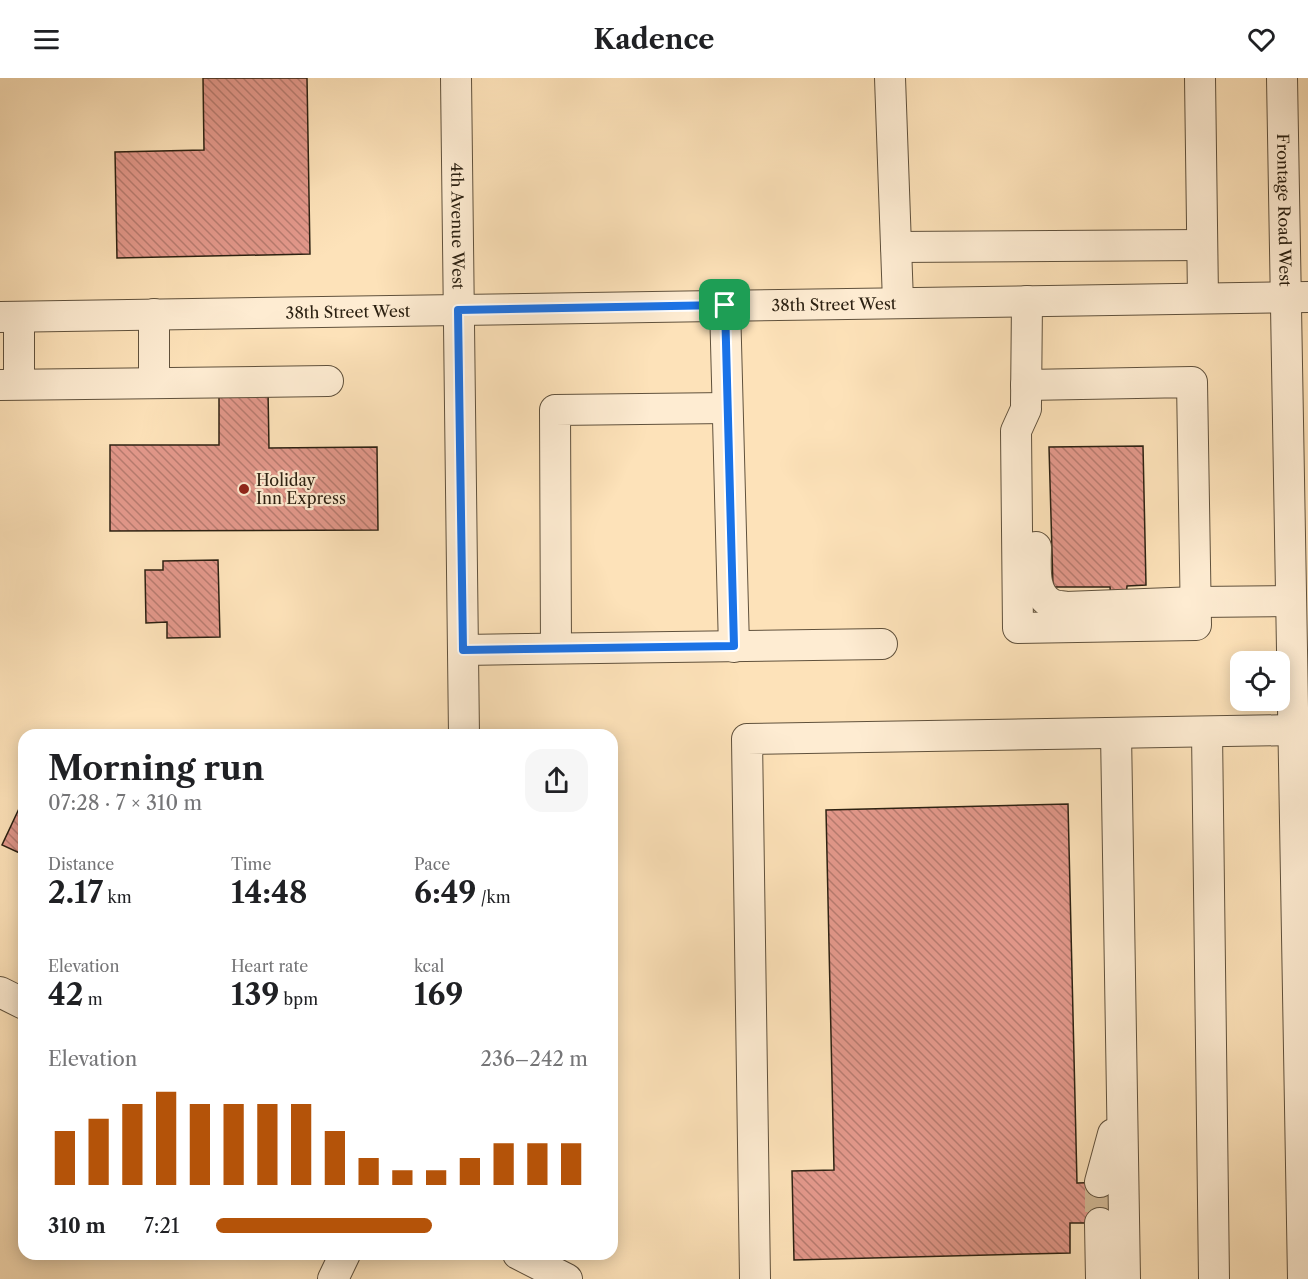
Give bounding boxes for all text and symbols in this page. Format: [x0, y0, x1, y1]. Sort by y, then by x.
icon: menu [30, 23, 63, 56]
text: Kadence [594, 23, 714, 56]
icon: heart [1245, 23, 1278, 56]
street label: Frontage Road West [1273, 133, 1296, 287]
street label: 4th Avenue West [447, 162, 469, 290]
pin [699, 279, 750, 330]
icon: arrive [708, 288, 741, 321]
street label: 38th Street West [771, 293, 897, 315]
street label: 38th Street West [285, 301, 411, 323]
place label: Holiday Inn Express [256, 470, 346, 508]
marker: Holiday Inn Express [237, 482, 251, 496]
map controls [1230, 651, 1290, 711]
button: locate [1230, 651, 1290, 711]
text: Morning run [48, 748, 264, 789]
button: share [525, 749, 588, 812]
text: 07:28 · 7 × 310 m [48, 791, 202, 815]
text: Distance [48, 854, 114, 874]
text: Time [231, 854, 271, 874]
text: Pace [414, 854, 450, 874]
text: 2.17 [48, 874, 103, 911]
text: 14:48 [231, 874, 307, 911]
text: 6:49 [414, 874, 477, 911]
text: km [103, 887, 132, 907]
text: /km [477, 887, 511, 907]
text: Elevation [48, 956, 119, 976]
text: Heart rate [231, 956, 308, 976]
text: kcal [414, 956, 444, 976]
text: 42 [48, 976, 84, 1013]
text: 139 [231, 976, 279, 1013]
text: 169 [414, 976, 463, 1013]
text: m [84, 989, 103, 1009]
text: bpm [279, 989, 318, 1009]
text: Elevation [48, 1047, 137, 1071]
text: 236–242 m [480, 1047, 588, 1071]
text: 310 m [48, 1214, 106, 1238]
text: 7:21 [144, 1214, 179, 1238]

